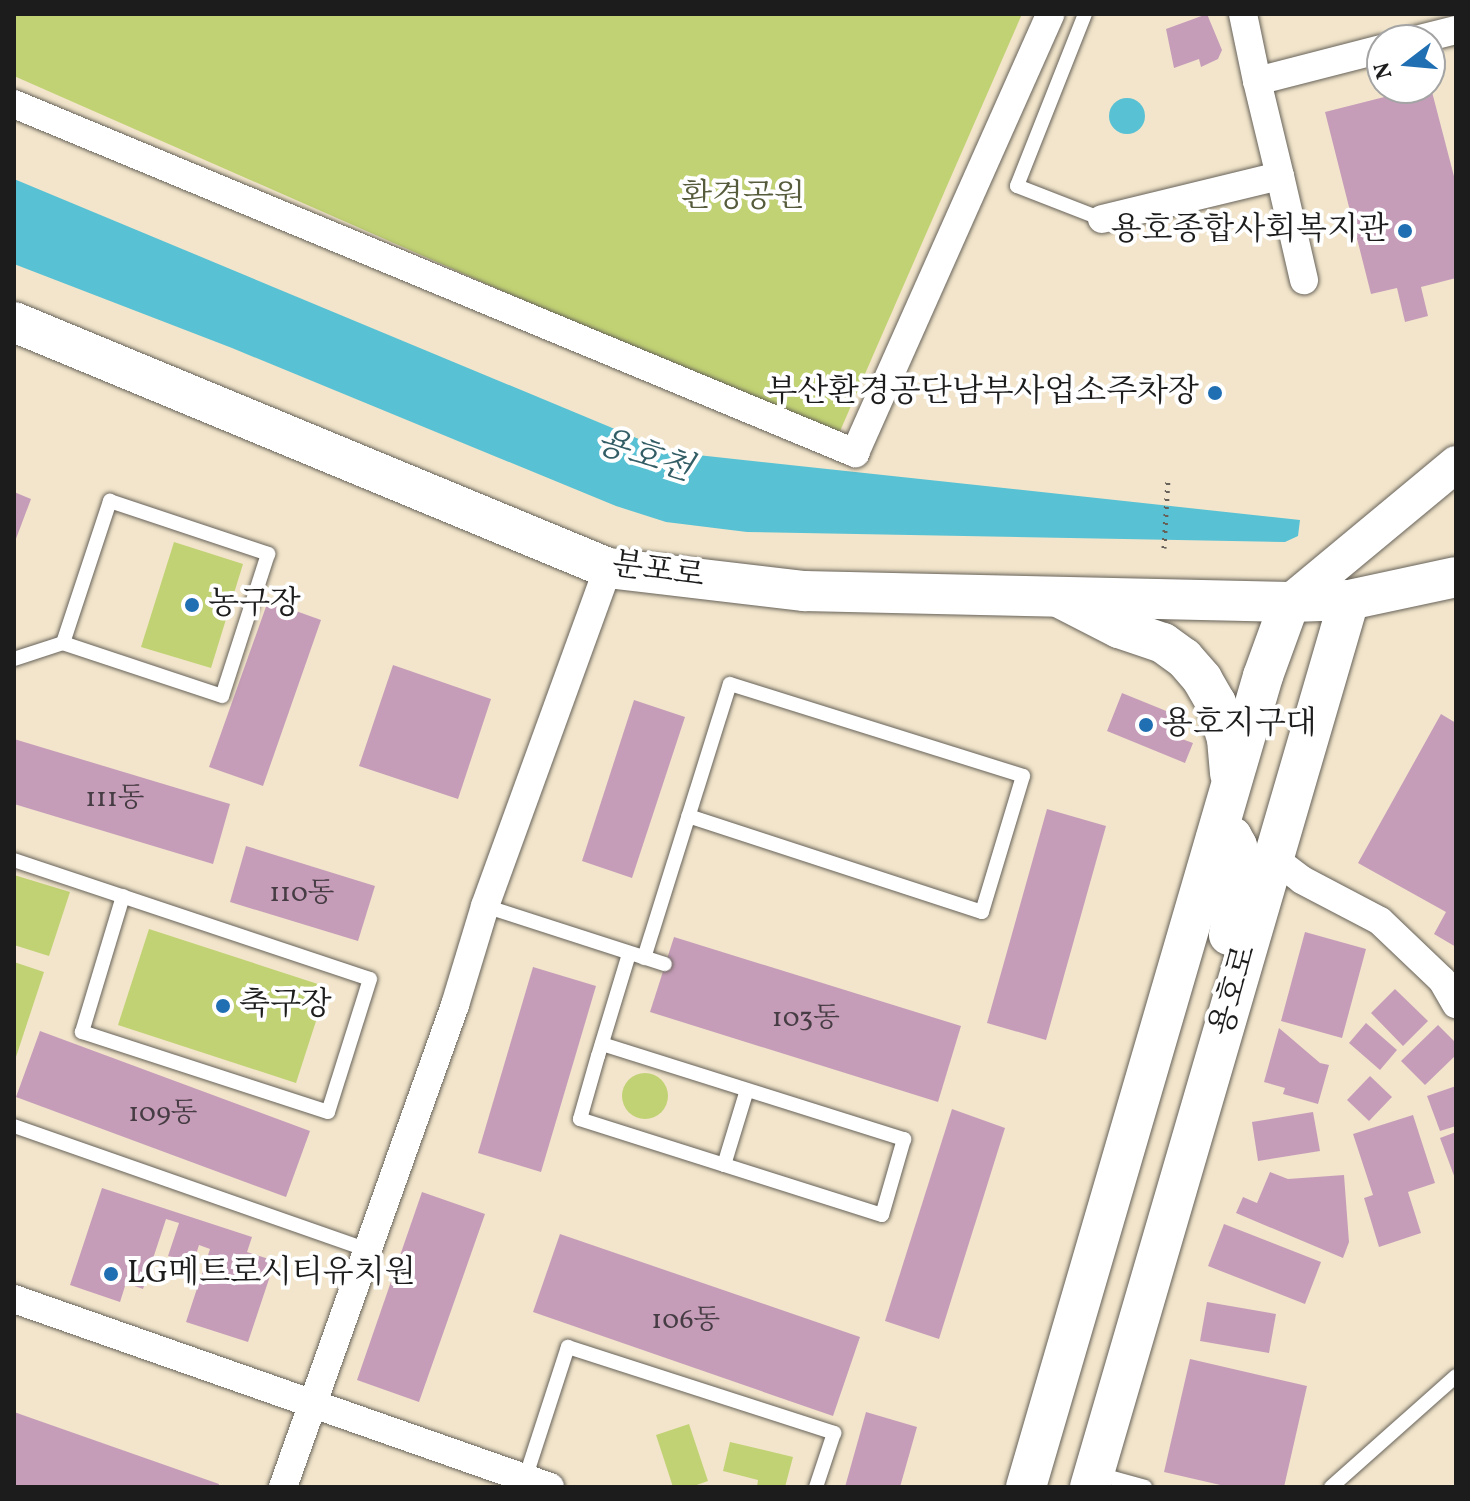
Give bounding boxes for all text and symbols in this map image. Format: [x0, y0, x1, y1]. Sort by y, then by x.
north arrow [1366, 24, 1446, 104]
text: N [1367, 58, 1401, 82]
park label: 환경공원 [681, 179, 805, 217]
place label: 용호종합사회복지관 [1111, 212, 1389, 250]
marker: 용호종합사회복지관 [1396, 222, 1414, 240]
place label: 부산환경공단남부사업소주차장 [766, 374, 1199, 412]
marker: 부산환경공단남부사업소주차장 [1206, 384, 1224, 402]
water label: 용호천 [591, 422, 697, 492]
street label: 분포로 [609, 547, 707, 597]
place label: 농구장 [208, 586, 301, 624]
marker: 농구장 [183, 596, 201, 614]
place label: 용호지구대 [1162, 706, 1317, 744]
marker: 용호지구대 [1137, 716, 1155, 734]
house number: 111동 [85, 782, 145, 816]
house number: 110동 [269, 877, 335, 911]
street label: 용호로 [1204, 941, 1266, 1041]
place label: 축구장 [239, 987, 332, 1025]
marker: 축구장 [214, 997, 232, 1015]
house number: 103동 [772, 1002, 840, 1036]
house number: 109동 [128, 1097, 198, 1131]
place label: LG메트로시티유치원 [127, 1255, 416, 1293]
marker: LG메트로시티유치원 [102, 1265, 120, 1283]
house number: 106동 [651, 1304, 721, 1338]

